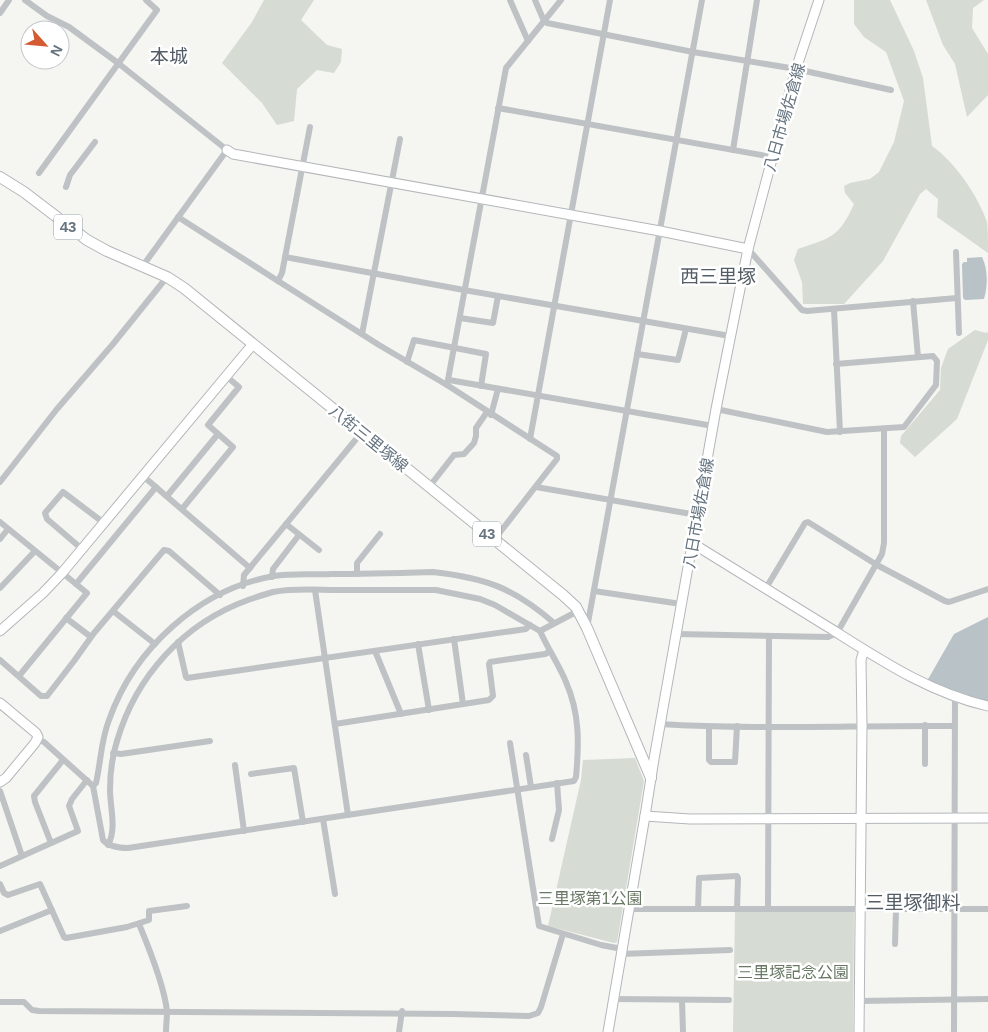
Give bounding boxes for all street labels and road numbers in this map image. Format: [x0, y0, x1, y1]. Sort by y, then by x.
street label: 八日市場佐倉線 [761, 61, 808, 173]
road number: 43 [54, 214, 82, 240]
street label: 八街三里塚線 [326, 402, 411, 475]
street label: 八日市場佐倉線 [680, 456, 717, 570]
road number: 43 [473, 522, 501, 546]

